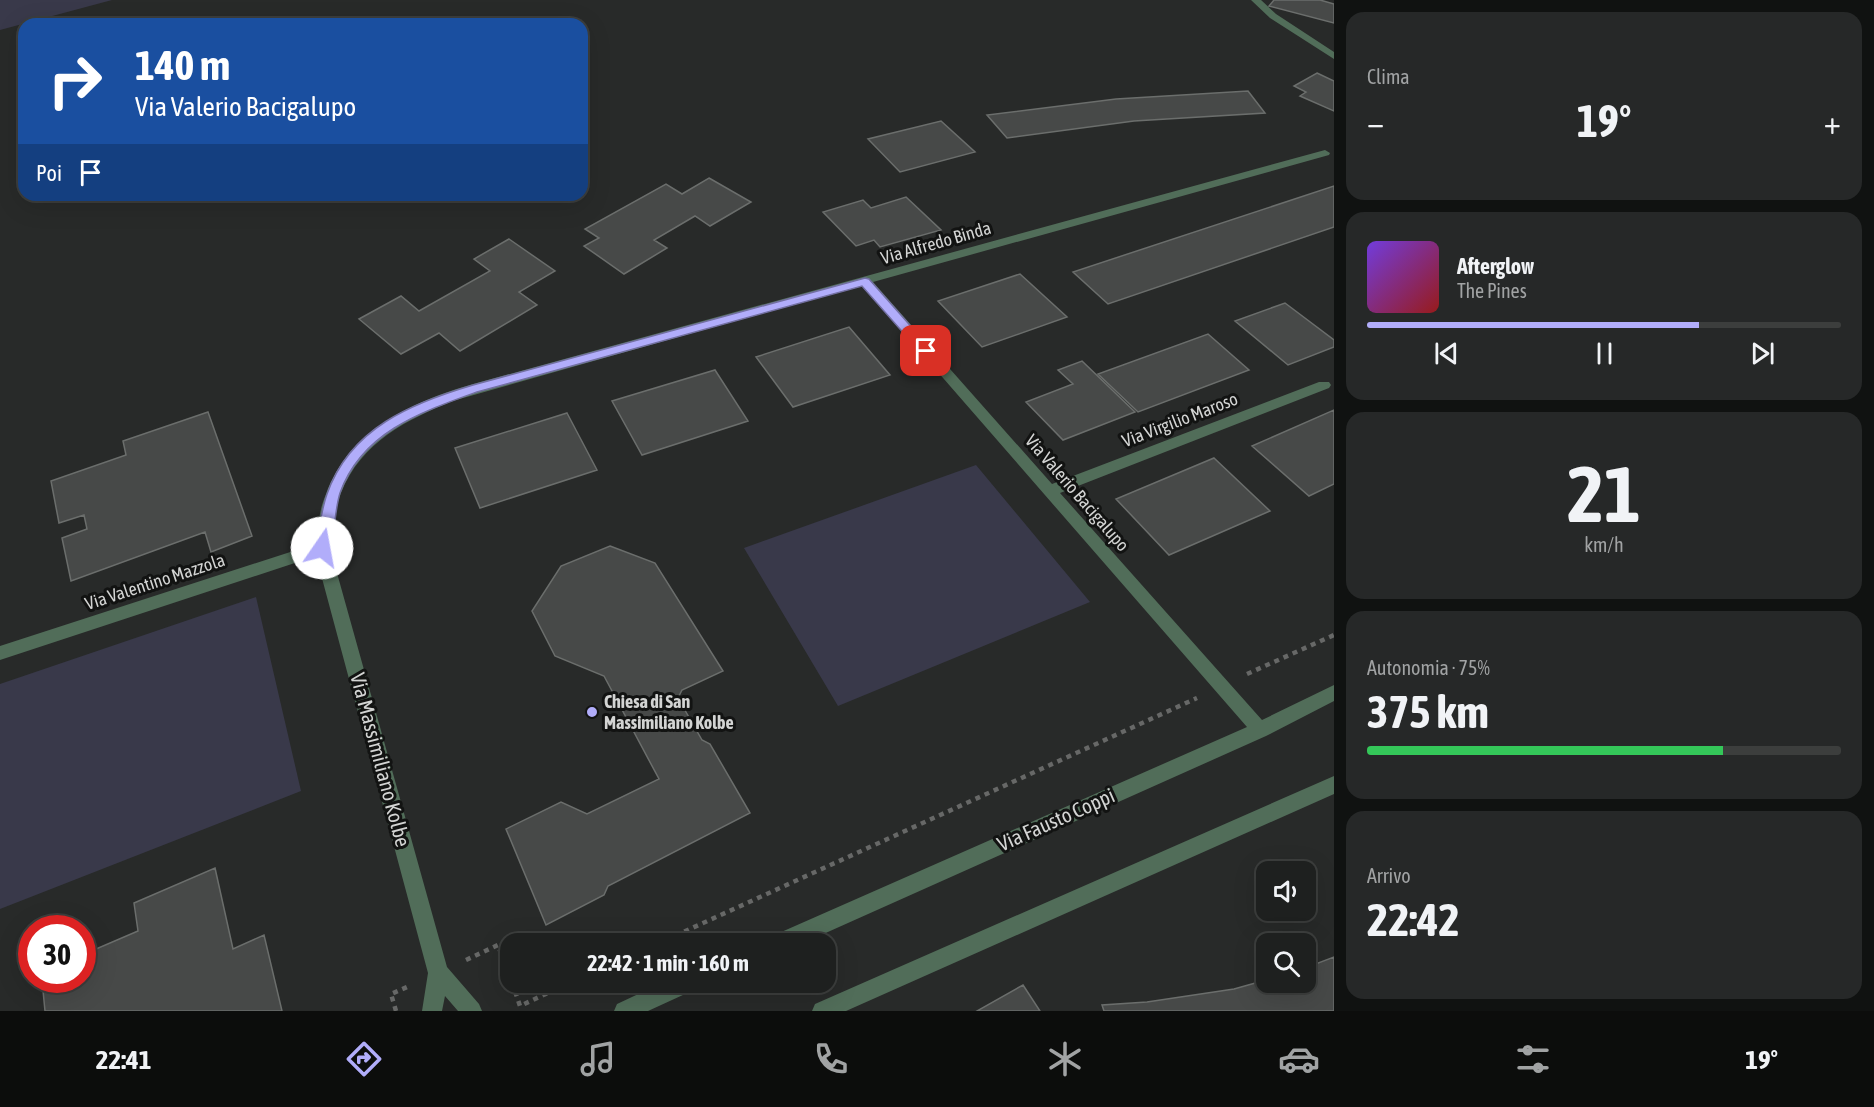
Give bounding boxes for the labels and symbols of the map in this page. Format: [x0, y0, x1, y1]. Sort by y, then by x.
street label: Via Alfredo Binda [878, 217, 993, 268]
pin [900, 325, 951, 376]
street label: Via Virgilio Maroso [1119, 388, 1241, 451]
street label: Via Valerio Bacigalupo [1021, 430, 1134, 555]
position arrow [290, 516, 354, 580]
street label: Via Valentino Mazzola [82, 549, 227, 614]
street label: Via Massimiliano Kolbe [346, 670, 416, 849]
place label: Chiesa di San Massimiliano Kolbe [604, 691, 734, 733]
marker: Chiesa di San Massimiliano Kolbe [585, 705, 599, 719]
street label: Via Fausto Coppi [993, 783, 1118, 856]
speed limit sign: 30 [18, 915, 96, 993]

